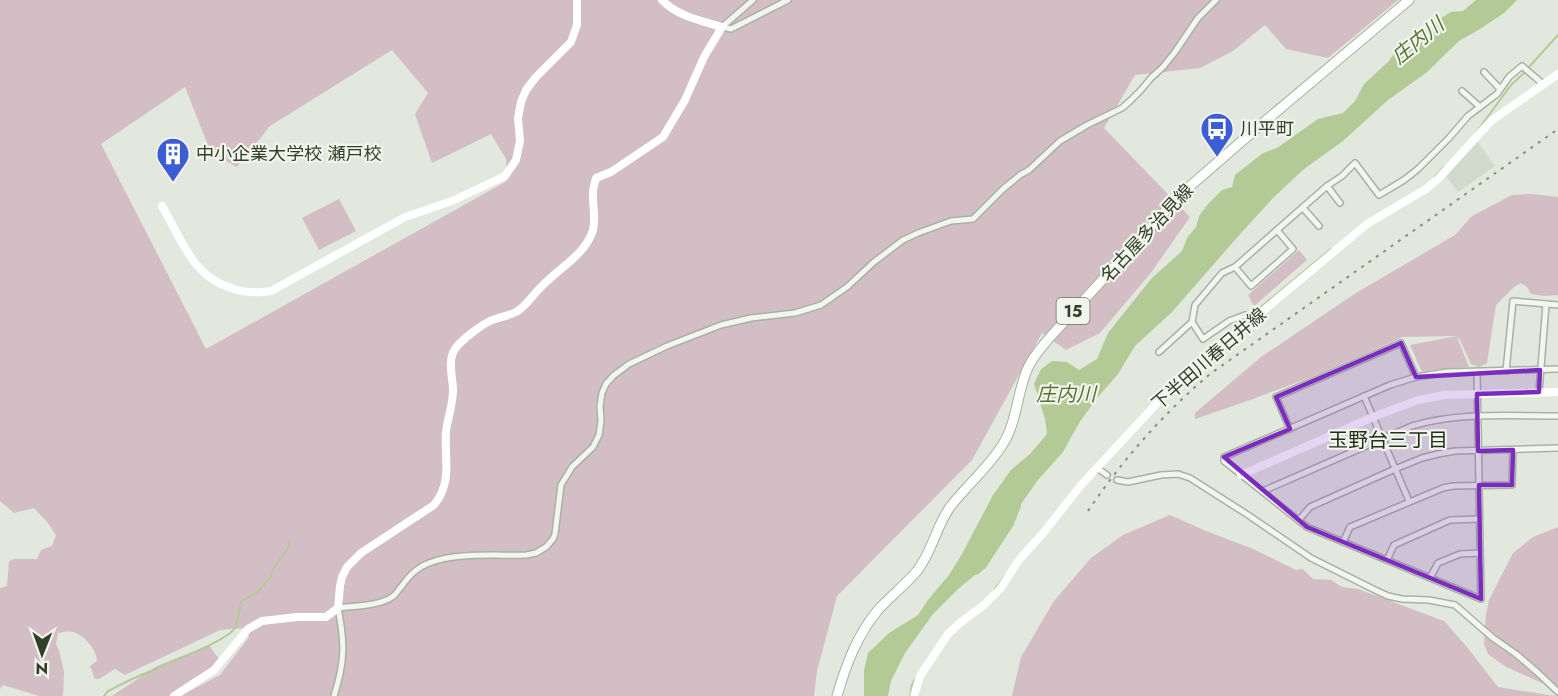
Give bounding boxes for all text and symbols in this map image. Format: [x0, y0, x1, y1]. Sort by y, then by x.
water label: 庄内川 [1386, 10, 1452, 71]
bus stop icon: 川平町 [1199, 111, 1235, 158]
place label: 川平町 [1240, 116, 1294, 142]
building icon: 中小企業大学校 瀬戸校 [155, 136, 191, 183]
place label: 中小企業大学校 瀬戸校 [196, 141, 381, 167]
street label: 名古屋多治見線 [1095, 178, 1199, 288]
road number: 15 [1056, 298, 1090, 324]
street label: 下半田川春日井線 [1146, 302, 1272, 416]
water label: 庄内川 [1036, 380, 1098, 409]
district label: 玉野台三丁目 [1328, 426, 1448, 455]
north arrow [12, 624, 72, 684]
text: N [35, 657, 48, 680]

